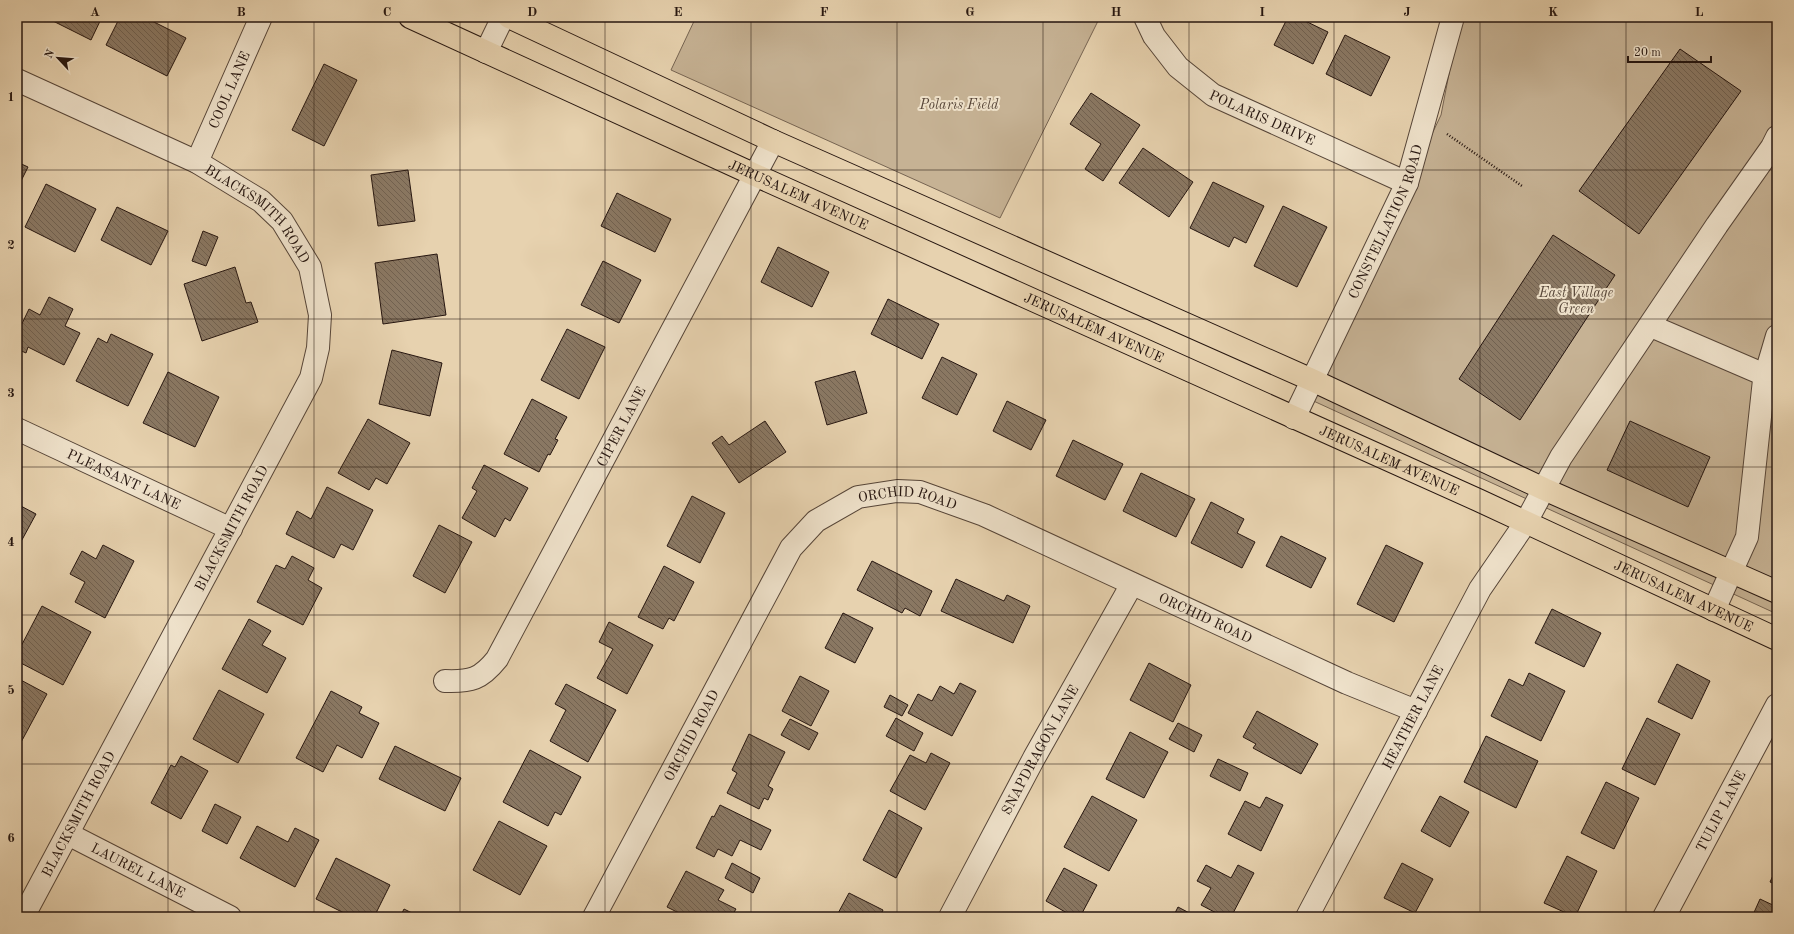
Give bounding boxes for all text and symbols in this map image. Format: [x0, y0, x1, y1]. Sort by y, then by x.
text: A [90, 6, 100, 19]
text: B [236, 6, 246, 19]
text: C [383, 6, 391, 19]
text: D [527, 6, 537, 19]
text: E [674, 6, 683, 19]
text: F [820, 6, 829, 19]
text: G [965, 6, 975, 19]
text: H [1111, 6, 1122, 19]
text: I [1259, 6, 1265, 19]
text: J [1403, 6, 1411, 19]
text: K [1548, 6, 1558, 19]
text: L [1695, 6, 1704, 19]
north arrow [38, 38, 78, 78]
scale bar [1628, 38, 1711, 64]
text: 20 m [1634, 47, 1661, 59]
text: N [44, 48, 57, 60]
street label: COOL LANE [207, 49, 253, 131]
street label: POLARIS DRIVE [1207, 88, 1317, 148]
text: 1 [7, 91, 15, 104]
park label: Polaris Field [918, 98, 999, 112]
street label: CONSTELLATION ROAD [1346, 143, 1425, 301]
street label: JERUSALEM AVENUE [726, 158, 870, 233]
street label: BLACKSMITH ROAD [202, 163, 312, 266]
text: 2 [7, 239, 15, 252]
park label: East Village Green [1538, 286, 1613, 316]
street label: JERUSALEM AVENUE [1021, 291, 1166, 366]
street label: CIPER LANE [595, 385, 649, 469]
text: 3 [7, 387, 15, 400]
street label: JERUSALEM AVENUE [1317, 424, 1461, 499]
street label: PLEASANT LANE [65, 447, 182, 512]
street label: BLACKSMITH ROAD [193, 463, 271, 594]
street label: ORCHID ROAD [857, 485, 959, 513]
text: 4 [7, 536, 15, 549]
street label: JERUSALEM AVENUE [1612, 558, 1755, 635]
street label: ORCHID ROAD [1156, 591, 1254, 646]
street label: HEATHER LANE [1380, 663, 1446, 772]
street label: SNAPDRAGON LANE [999, 683, 1082, 817]
text: 5 [7, 684, 15, 697]
street label: ORCHID ROAD [662, 688, 722, 784]
street label: BLACKSMITH ROAD [40, 749, 118, 880]
street label: TULIP LANE [1694, 769, 1749, 855]
text: 6 [7, 832, 15, 845]
street label: LAUREL LANE [89, 841, 187, 901]

